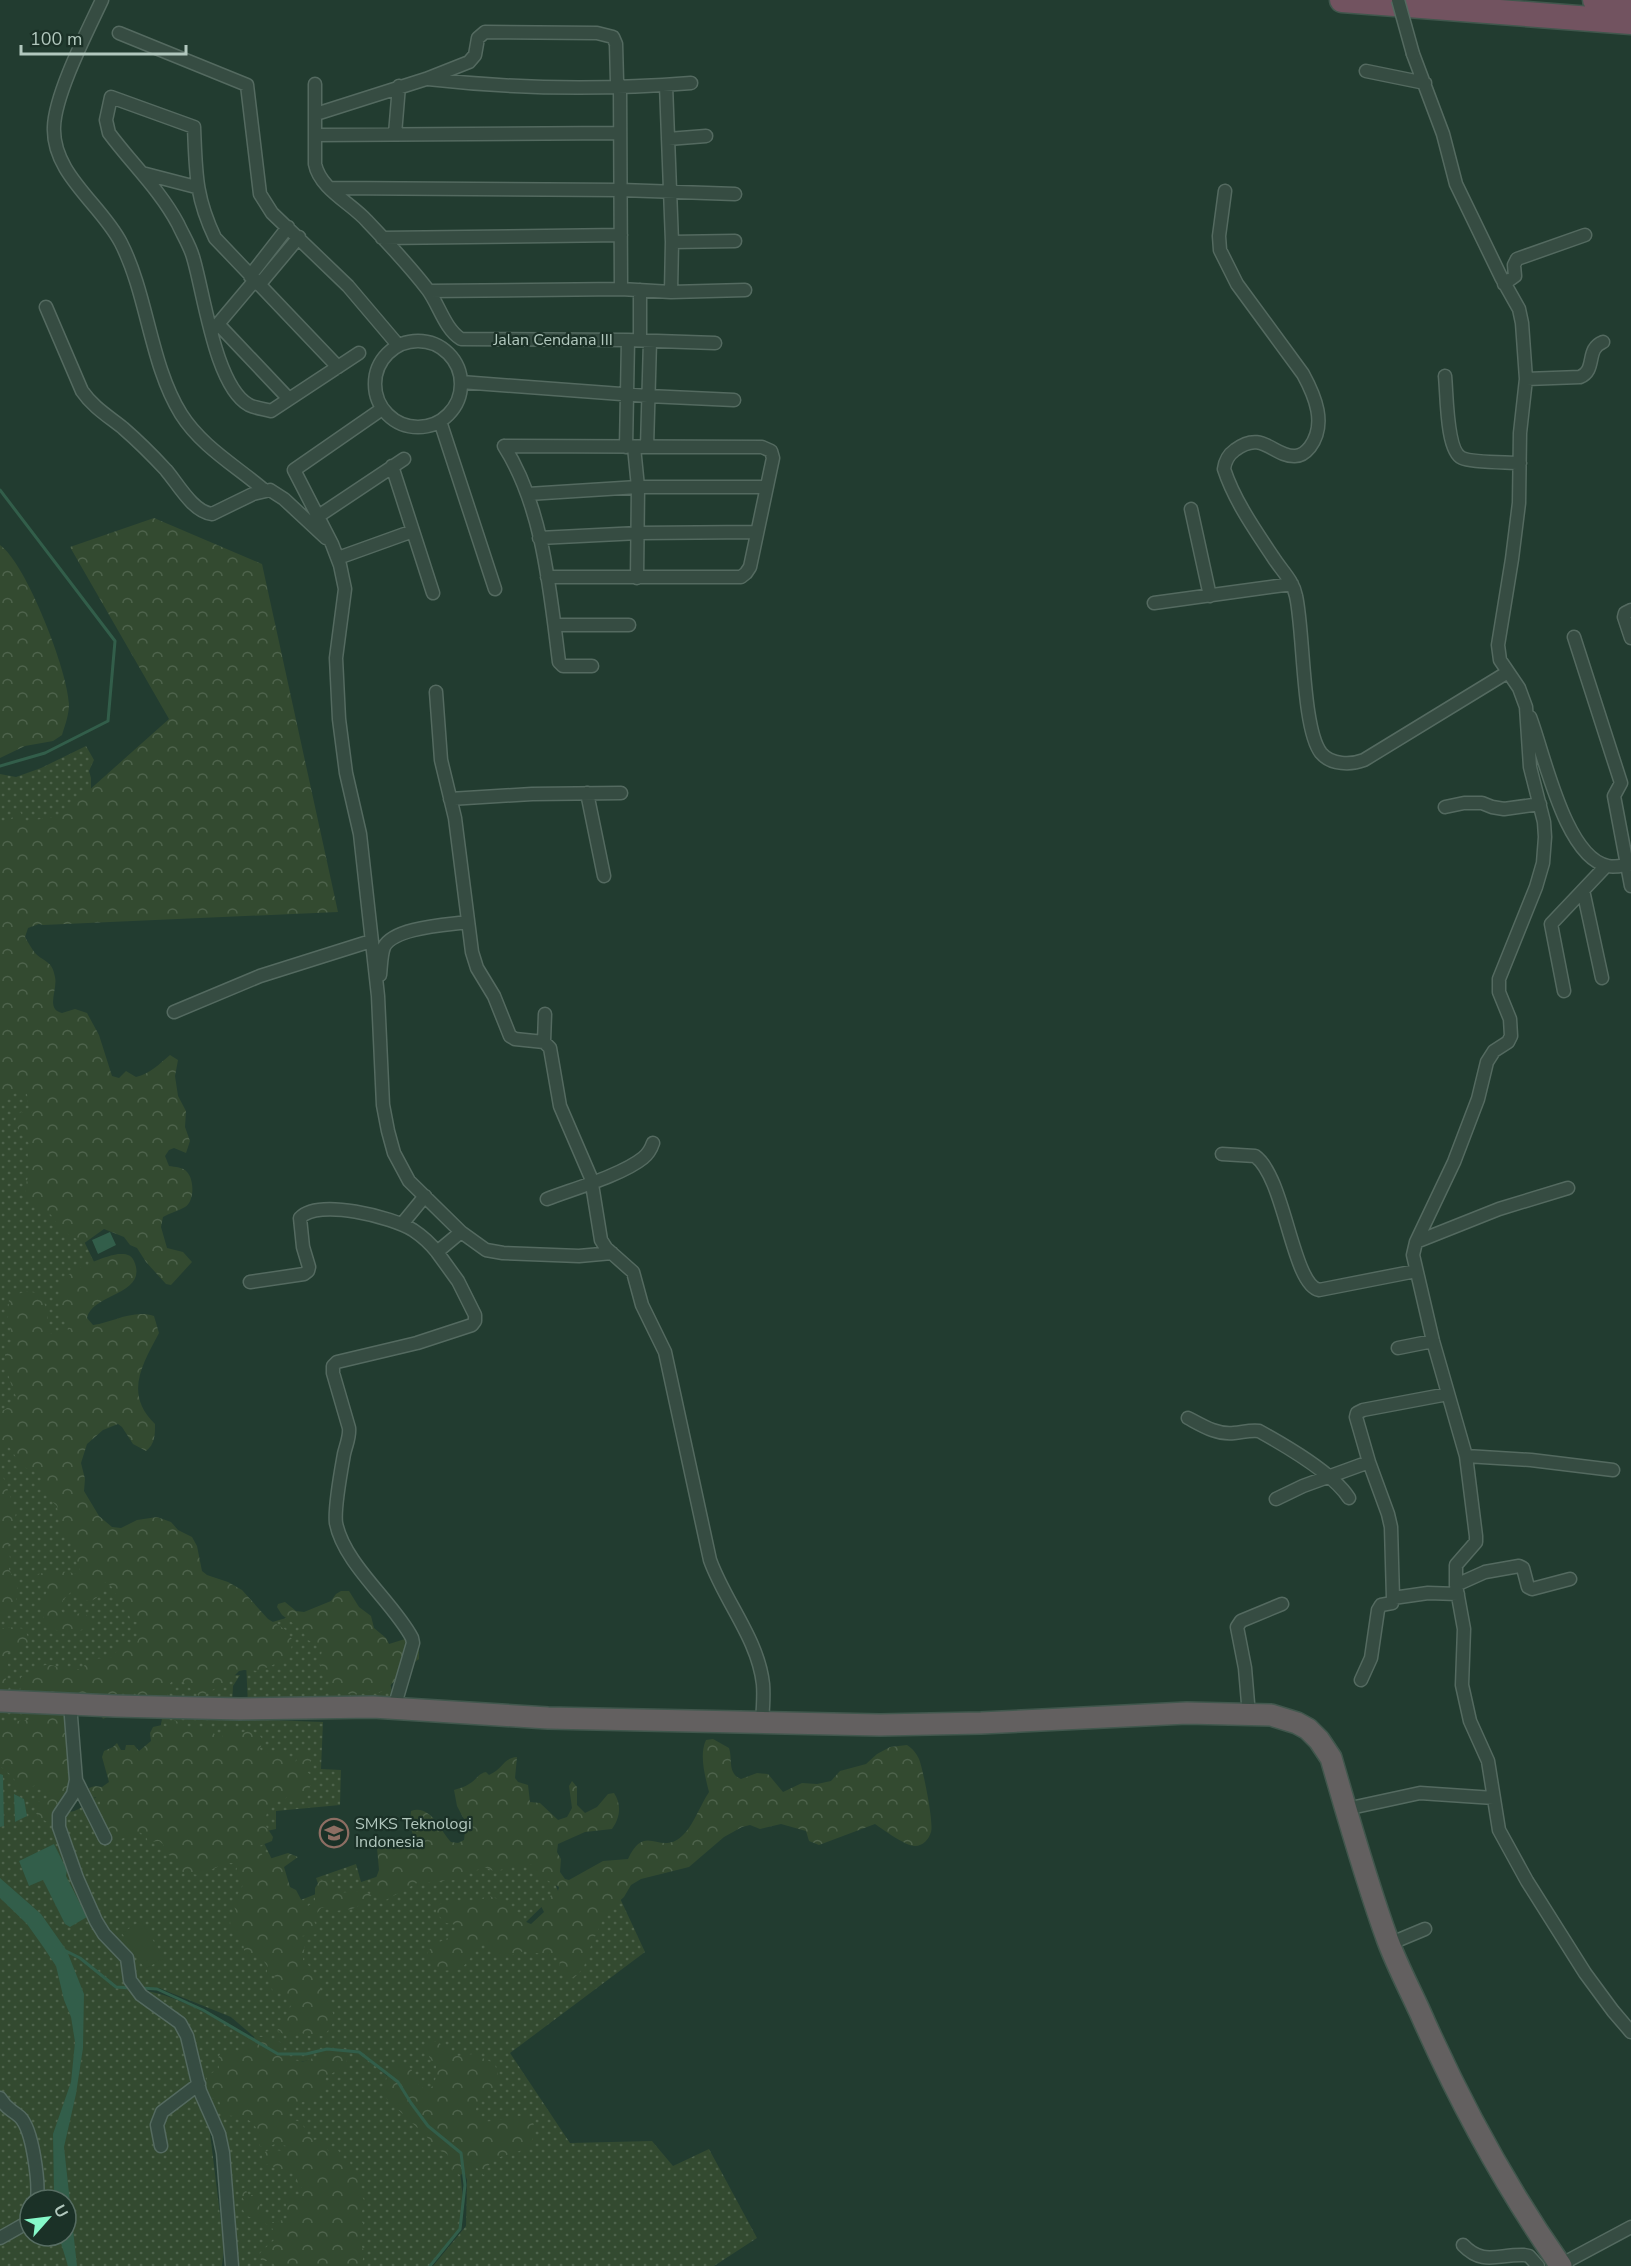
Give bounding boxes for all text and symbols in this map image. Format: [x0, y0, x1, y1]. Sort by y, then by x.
scale bar [21, 18, 186, 56]
text: 100 m [30, 27, 82, 51]
street label: Jalan Cendana III [492, 329, 613, 351]
place label: SMKS Teknologi Indonesia [355, 1813, 472, 1853]
school or university icon: SMKS Teknologi Indonesia [318, 1817, 350, 1849]
north arrow [18, 2188, 78, 2248]
text: U [48, 2201, 73, 2222]

